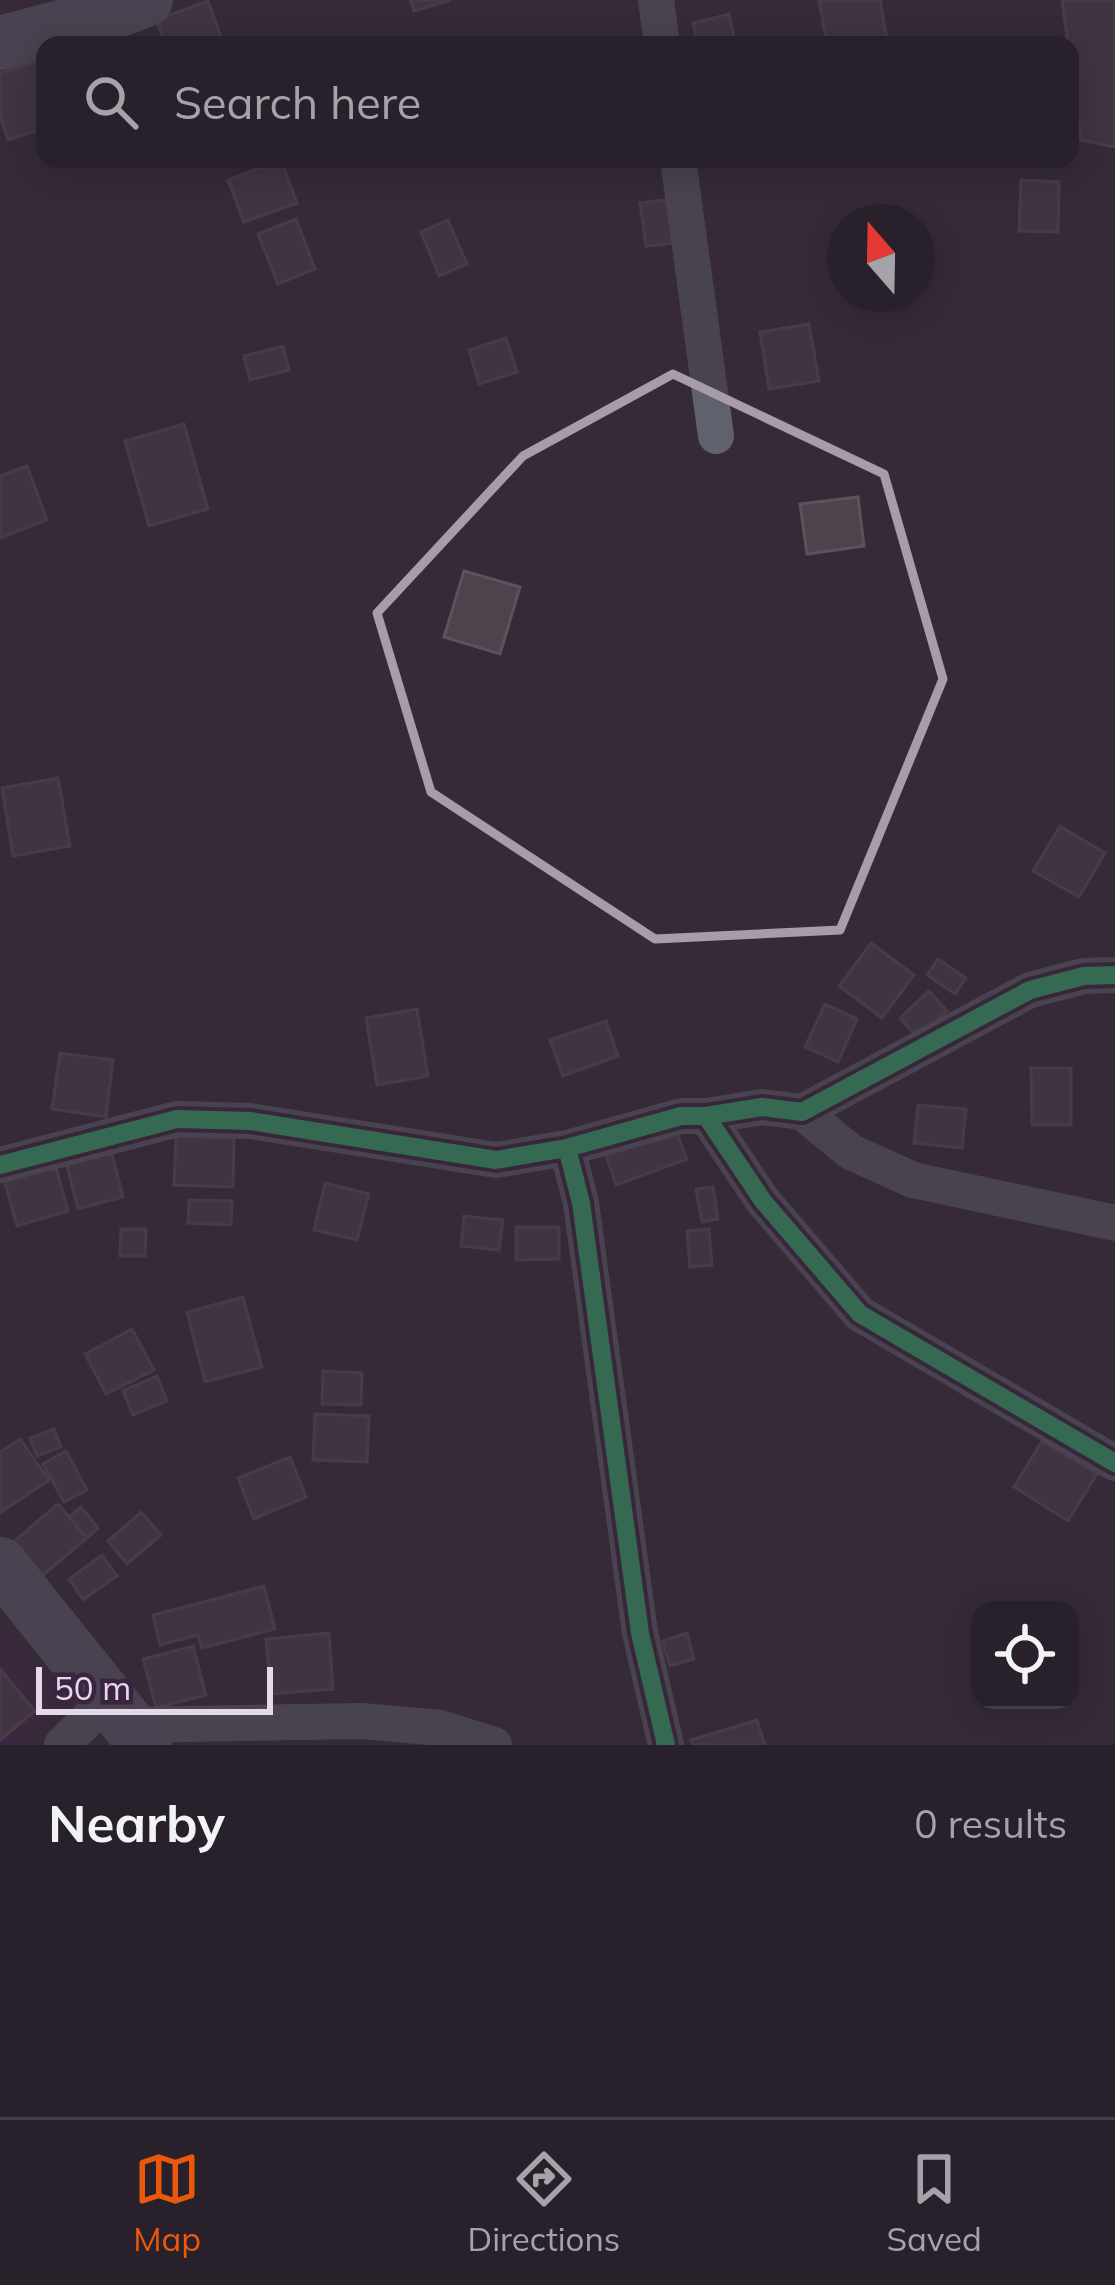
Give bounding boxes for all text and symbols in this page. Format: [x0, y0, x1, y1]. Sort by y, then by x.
search box [36, 36, 1079, 168]
icon: search [78, 69, 144, 135]
text: Search here [174, 74, 421, 130]
north arrow [827, 204, 935, 312]
map controls [971, 1601, 1079, 1709]
button: locate [971, 1601, 1079, 1709]
scale bar [36, 1661, 273, 1714]
text: 50 m [54, 1667, 131, 1708]
text: Nearby [48, 1791, 225, 1855]
text: 0 results [914, 1799, 1067, 1848]
tab: Map [133, 2146, 201, 2259]
tab: Directions [468, 2146, 620, 2259]
tab: Saved [887, 2146, 982, 2259]

